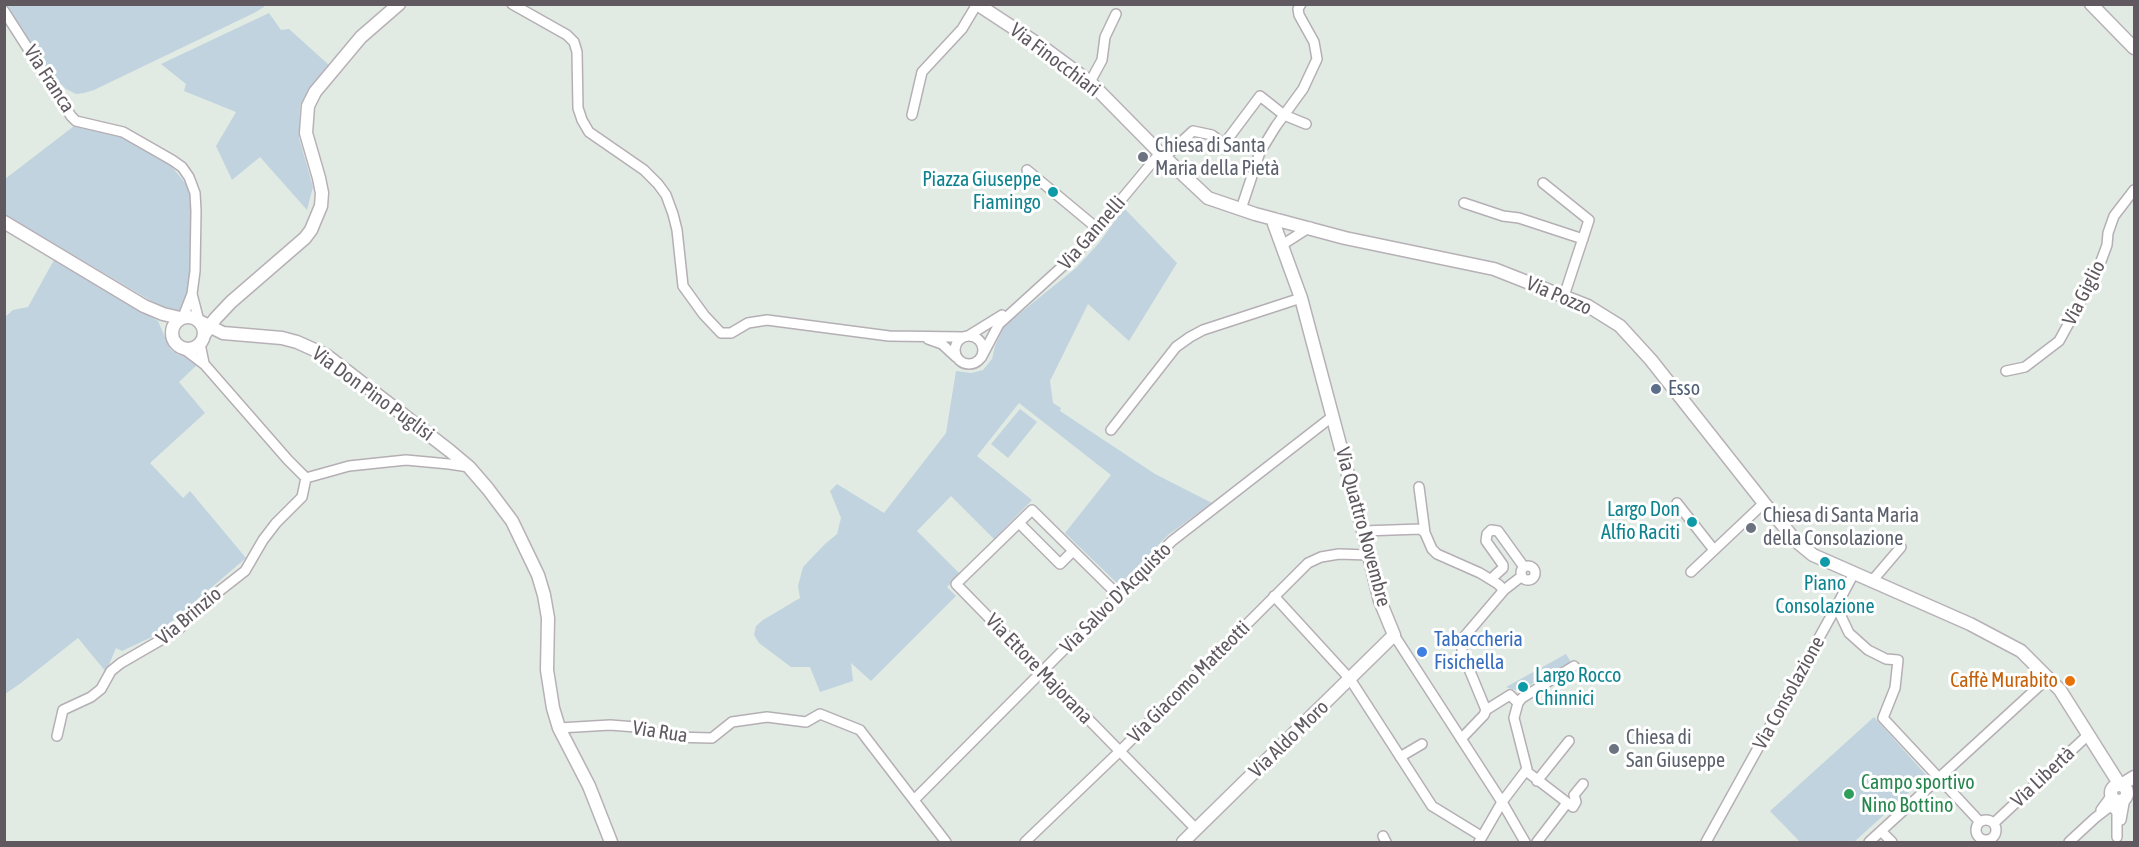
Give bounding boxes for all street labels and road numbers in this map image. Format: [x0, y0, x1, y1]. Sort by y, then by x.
street label: Via Finocchiari [1005, 18, 1105, 102]
street label: Via Franca [18, 41, 80, 117]
street label: Via Gannelli [1053, 191, 1131, 275]
street label: Via Giglio [2058, 257, 2110, 329]
street label: Via Pozzo [1523, 272, 1595, 320]
street label: Via Don Pino Puglisi [307, 342, 439, 446]
street label: Via Quattro Novembre [1330, 445, 1396, 609]
street label: Via Salvo D'Acquisto [1056, 538, 1176, 658]
street label: Via Brinzio [152, 582, 226, 650]
street label: Via Ettore Majorana [980, 609, 1098, 729]
street label: Via Giacomo Matteotti [1123, 616, 1255, 748]
street label: Via Consolazione [1748, 632, 1830, 754]
street label: Via Aldo Moro [1244, 695, 1334, 783]
street label: Via Rua [631, 716, 689, 748]
street label: Via Libertà [2006, 742, 2080, 812]

